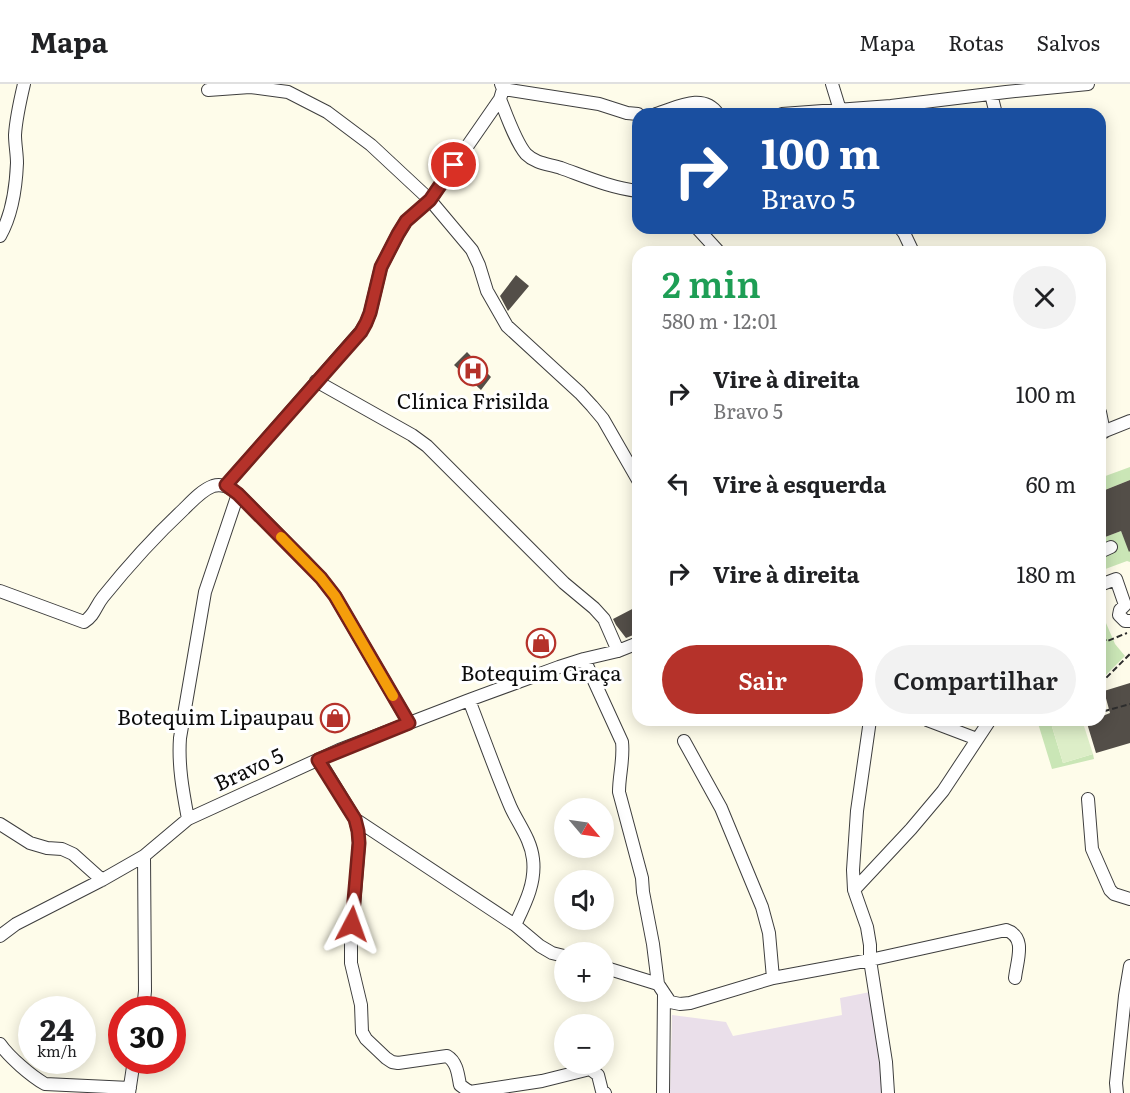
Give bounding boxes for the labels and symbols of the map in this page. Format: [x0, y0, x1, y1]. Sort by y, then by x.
pin [428, 139, 479, 190]
hospital icon: Clínica Frisilda [457, 355, 489, 387]
place label: Clínica Frisilda [397, 384, 550, 415]
shop icon: Botequim Graça [525, 627, 557, 659]
place label: Botequim Graça [460, 656, 622, 687]
place label: Botequim Lipaupau [117, 700, 314, 731]
shop icon: Botequim Lipaupau [319, 702, 351, 734]
street label: Bravo 5 [208, 738, 288, 797]
north arrow [554, 798, 614, 858]
position arrow [320, 892, 384, 956]
speed limit sign: 30 [108, 996, 186, 1074]

